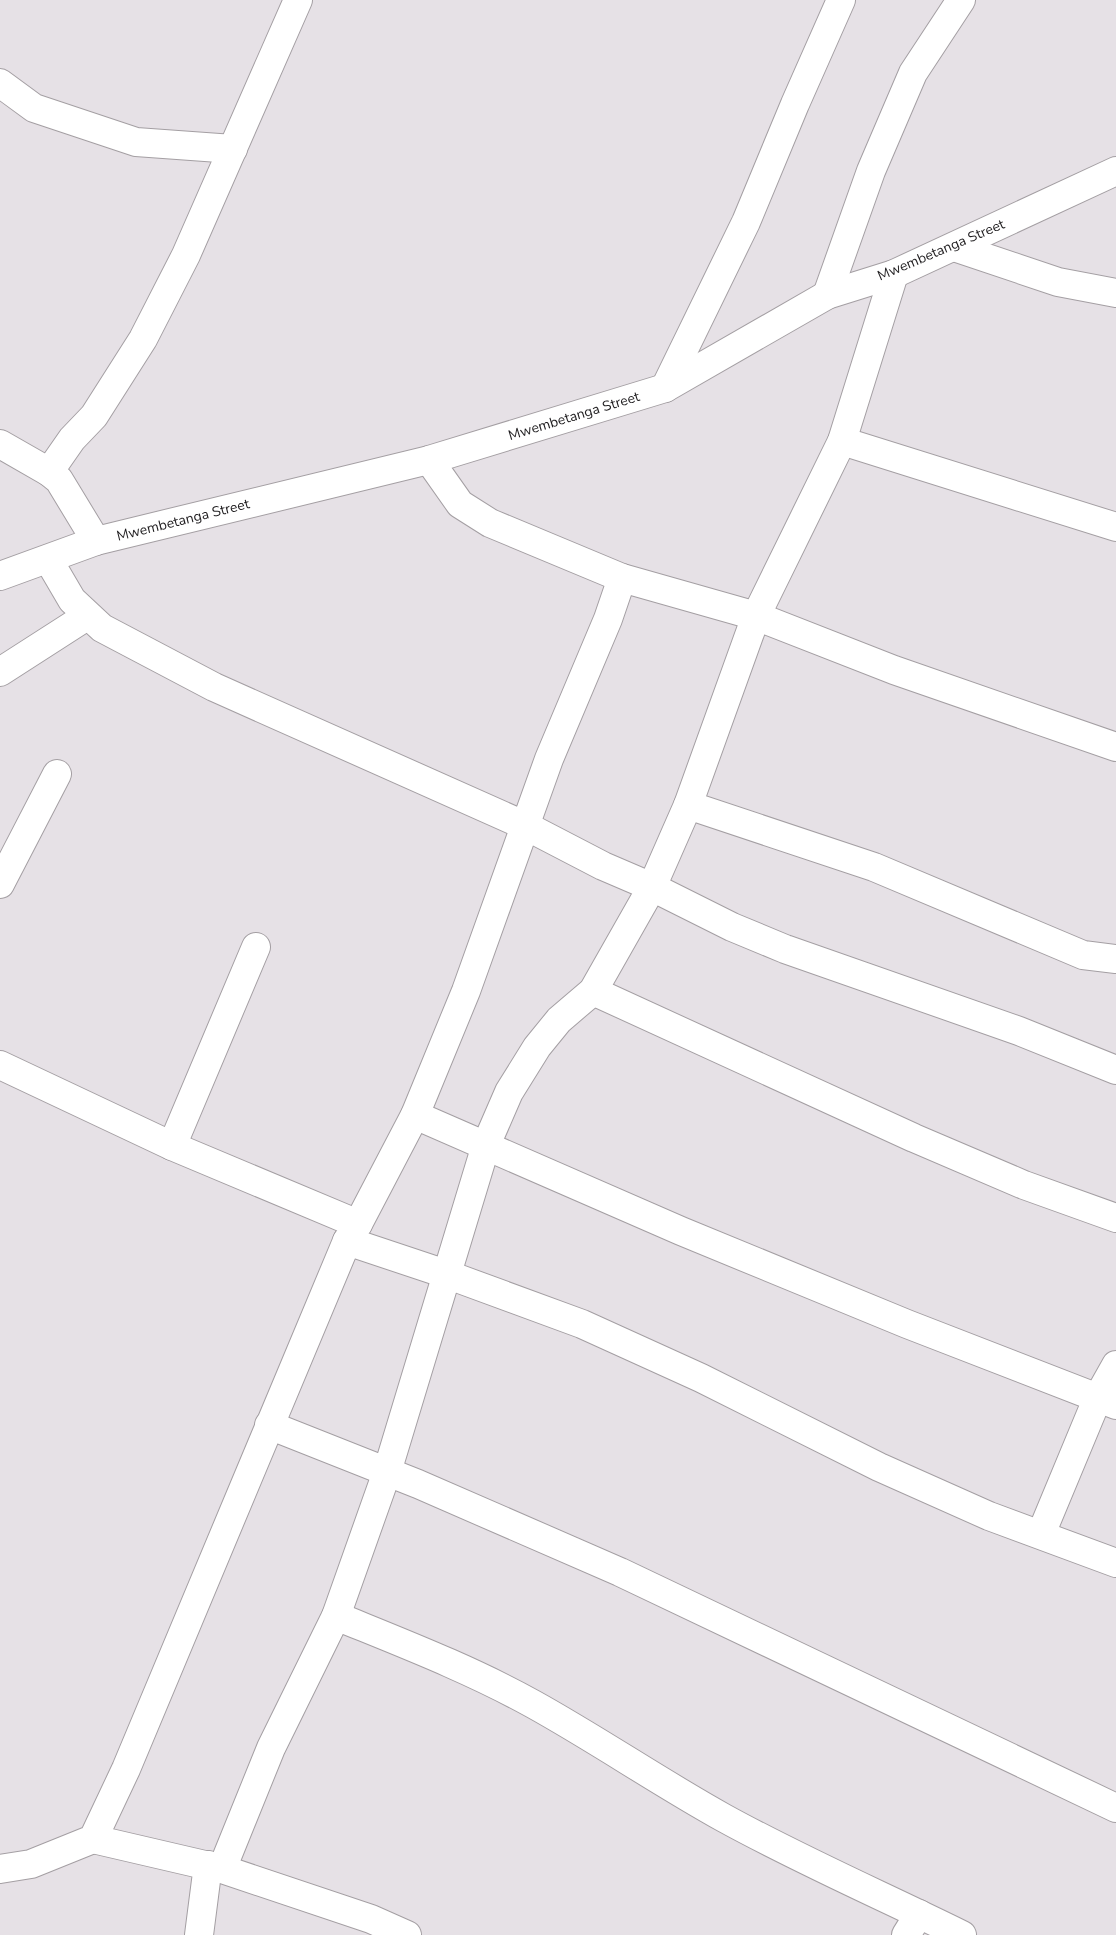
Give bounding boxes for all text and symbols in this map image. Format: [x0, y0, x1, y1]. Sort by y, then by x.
street label: Mwembetanga Street [875, 215, 1008, 285]
street label: Mwembetanga Street [506, 387, 642, 445]
street label: Mwembetanga Street [115, 494, 252, 546]

